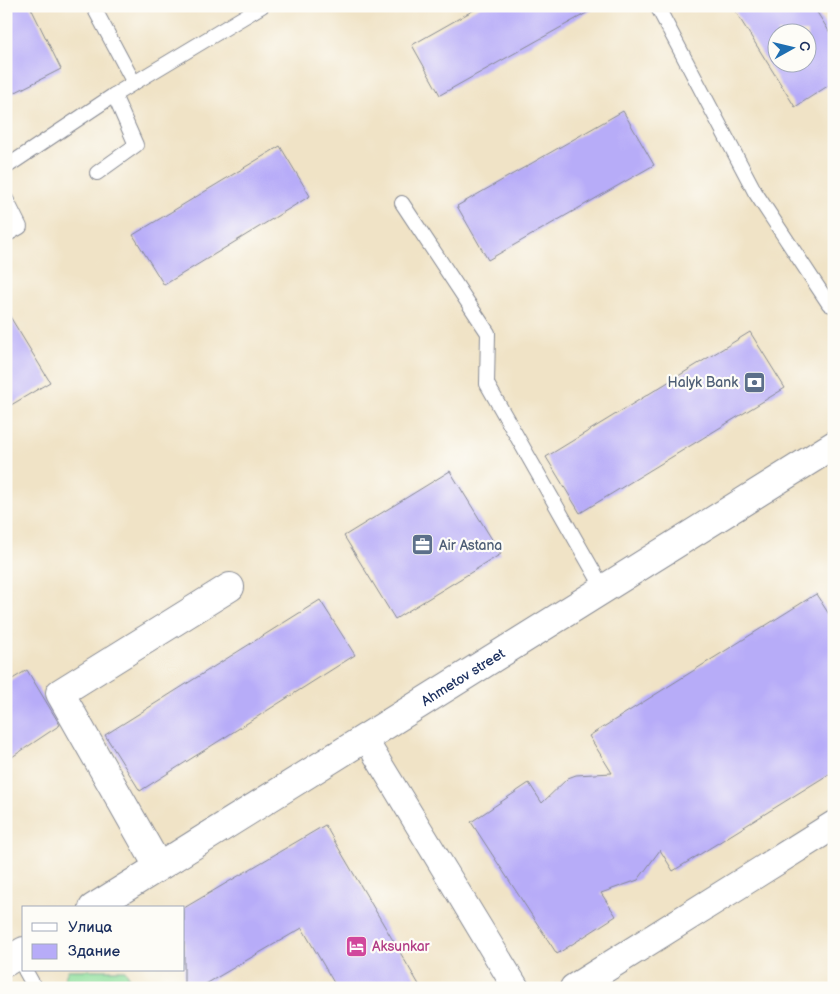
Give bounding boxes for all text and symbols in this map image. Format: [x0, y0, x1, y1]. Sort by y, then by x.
north arrow [768, 22, 818, 72]
text: С [795, 40, 814, 53]
bank icon: Halyk Bank [742, 370, 766, 394]
place label: Halyk Bank [667, 374, 738, 391]
office icon: Air Astana [411, 533, 435, 557]
place label: Air Astana [439, 537, 502, 554]
street label: Ahmetov street [418, 644, 508, 709]
legend [22, 906, 185, 972]
text: Улица [68, 918, 113, 937]
hotel icon: Aksunkar [344, 934, 368, 958]
place label: Aksunkar [372, 938, 431, 955]
text: Здание [68, 942, 120, 961]

